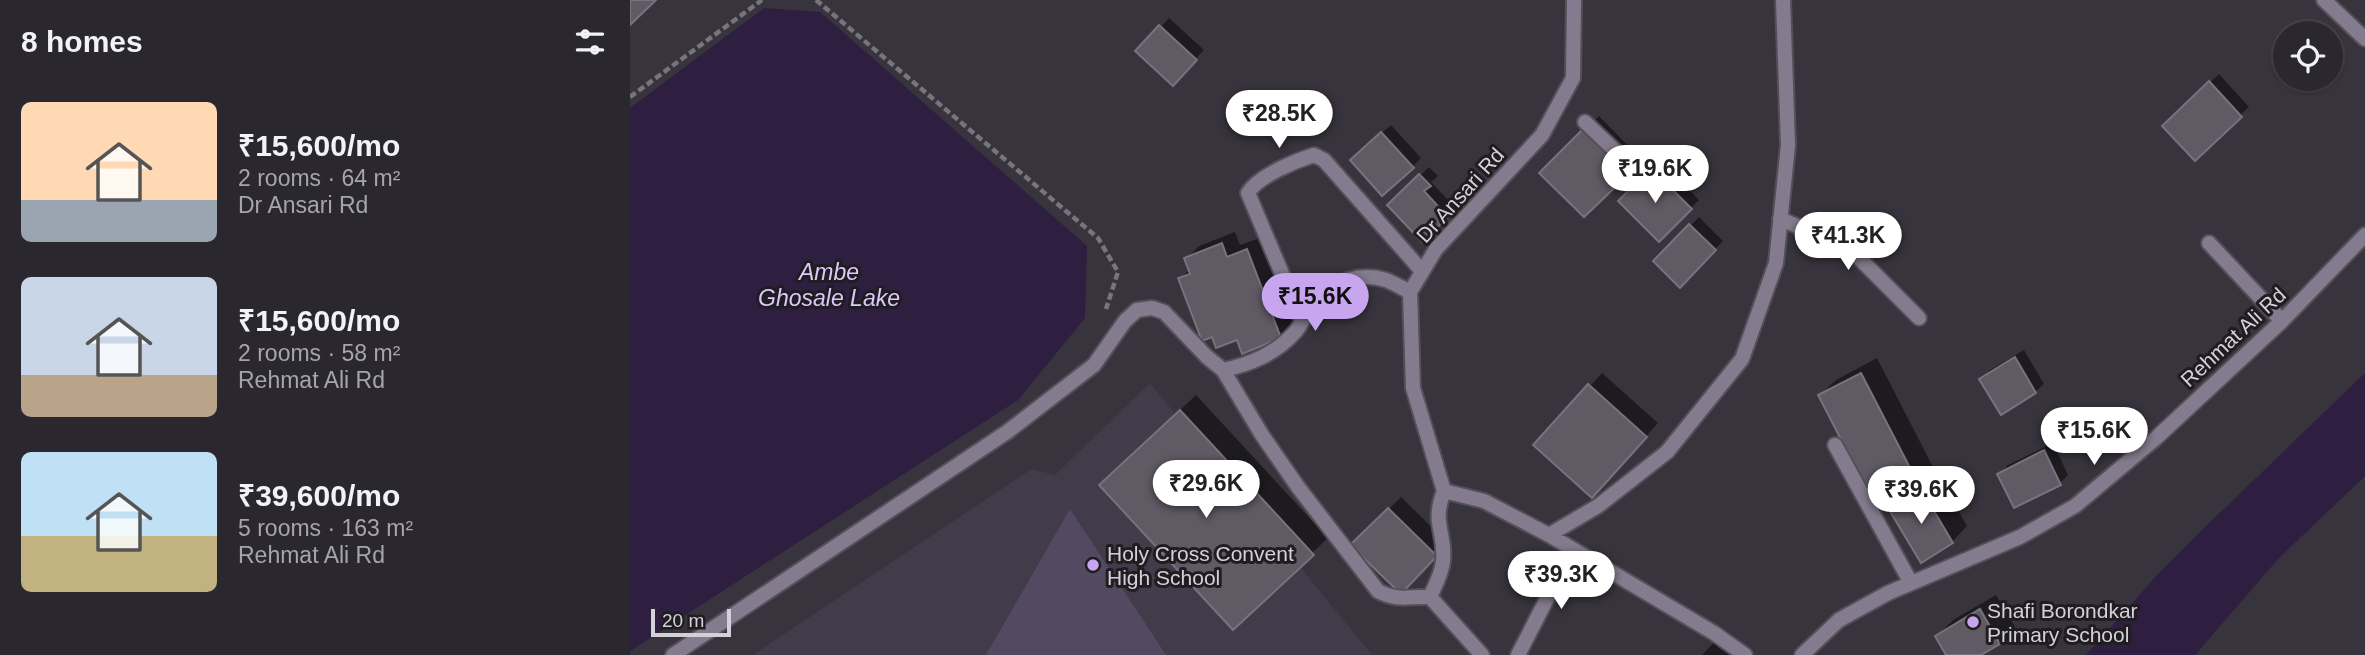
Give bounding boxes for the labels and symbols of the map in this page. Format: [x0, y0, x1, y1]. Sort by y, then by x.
pin: ₹28.5K [1222, 90, 1336, 150]
street label: Dr Ansari Rd [1412, 143, 1508, 247]
pin: ₹19.6K [1598, 146, 1712, 205]
pin: ₹41.3K [1791, 212, 1905, 272]
water label: Ambe Ghosale Lake [758, 259, 900, 311]
pin: ₹15.6K [1258, 274, 1372, 333]
street label: Rehmat Ali Rd [2176, 283, 2290, 391]
pin: ₹15.6K [2037, 407, 2151, 467]
pin: ₹29.6K [1149, 461, 1263, 520]
pin: ₹39.6K [1864, 466, 1978, 526]
place label: Holy Cross Convent High School [1107, 542, 1294, 589]
pin: ₹39.3K [1504, 552, 1618, 611]
marker: Holy Cross Convent High School [1085, 557, 1101, 573]
place label: Shafi Borondkar Primary School [1987, 599, 2138, 646]
scale bar [651, 606, 732, 638]
marker: Shafi Borondkar Primary School [1965, 614, 1981, 630]

